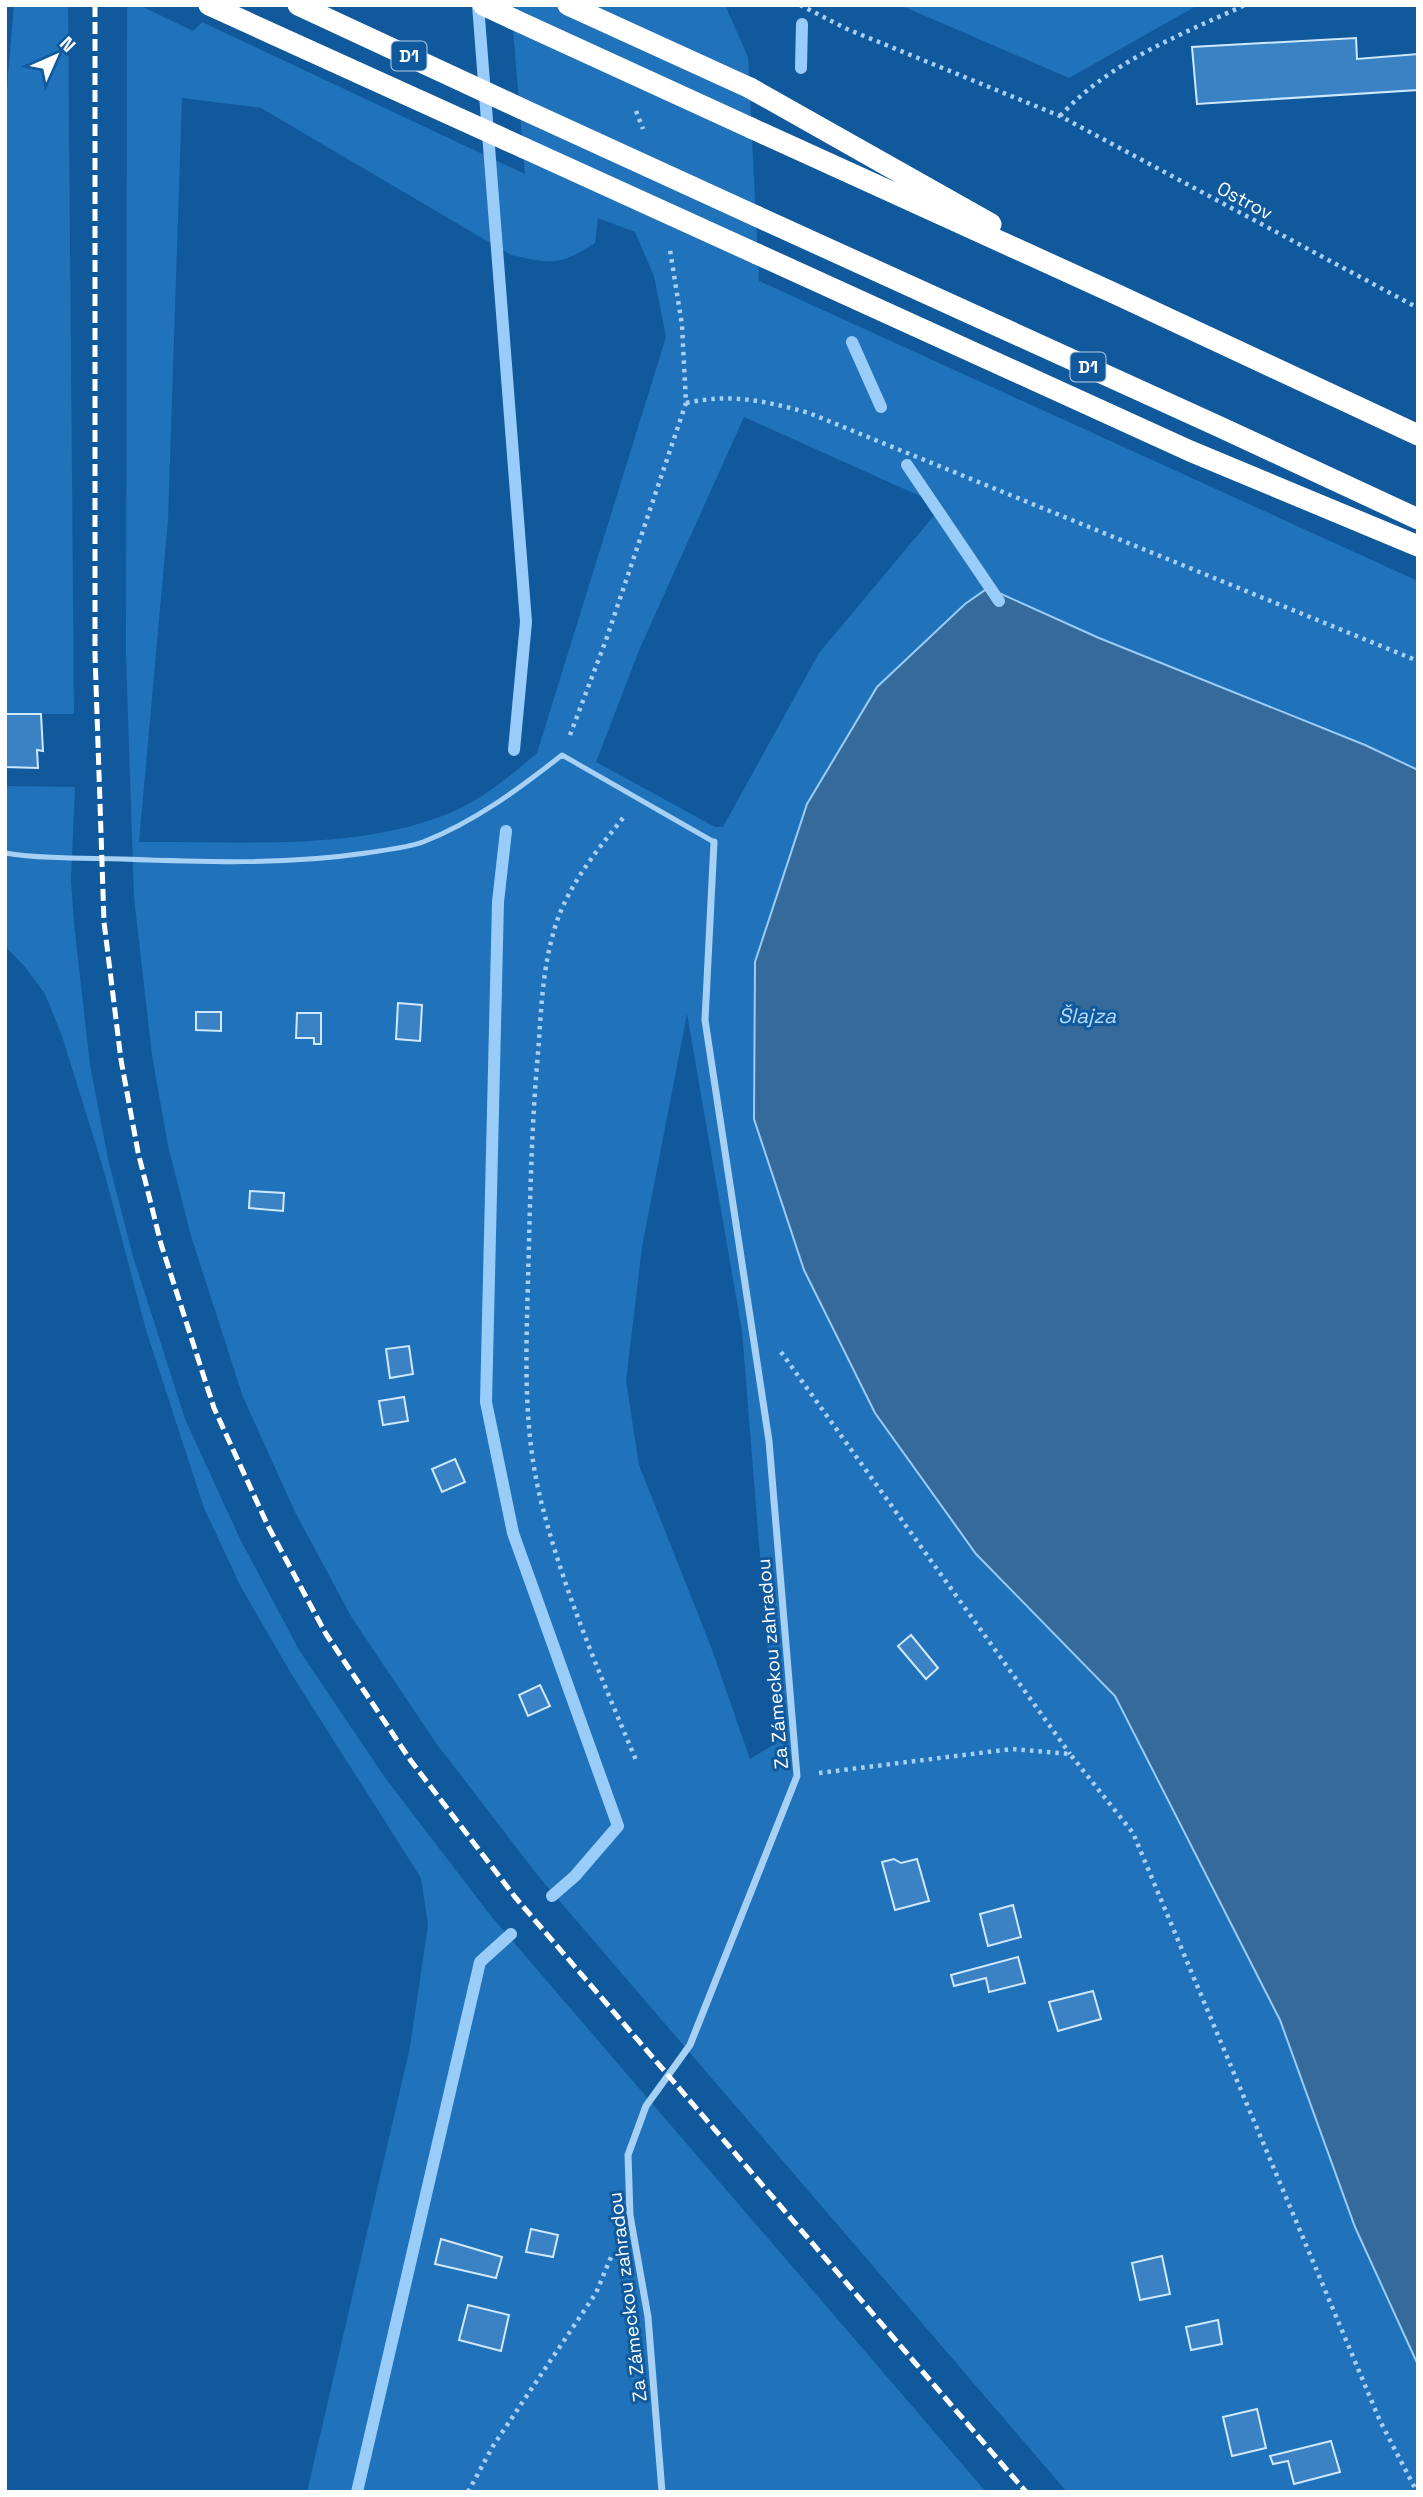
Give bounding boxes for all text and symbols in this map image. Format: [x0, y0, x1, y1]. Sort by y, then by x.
north arrow [21, 21, 91, 91]
text: N [54, 31, 81, 58]
road number: D1 [392, 42, 426, 70]
street label: Ostrov [1213, 175, 1277, 225]
road number: D1 [1070, 352, 1106, 382]
water label: Šlajza [1058, 1002, 1117, 1029]
street label: Za Zámeckou zahradou [751, 1558, 794, 1770]
street label: Za Zámeckou zahradou [602, 2191, 653, 2403]

